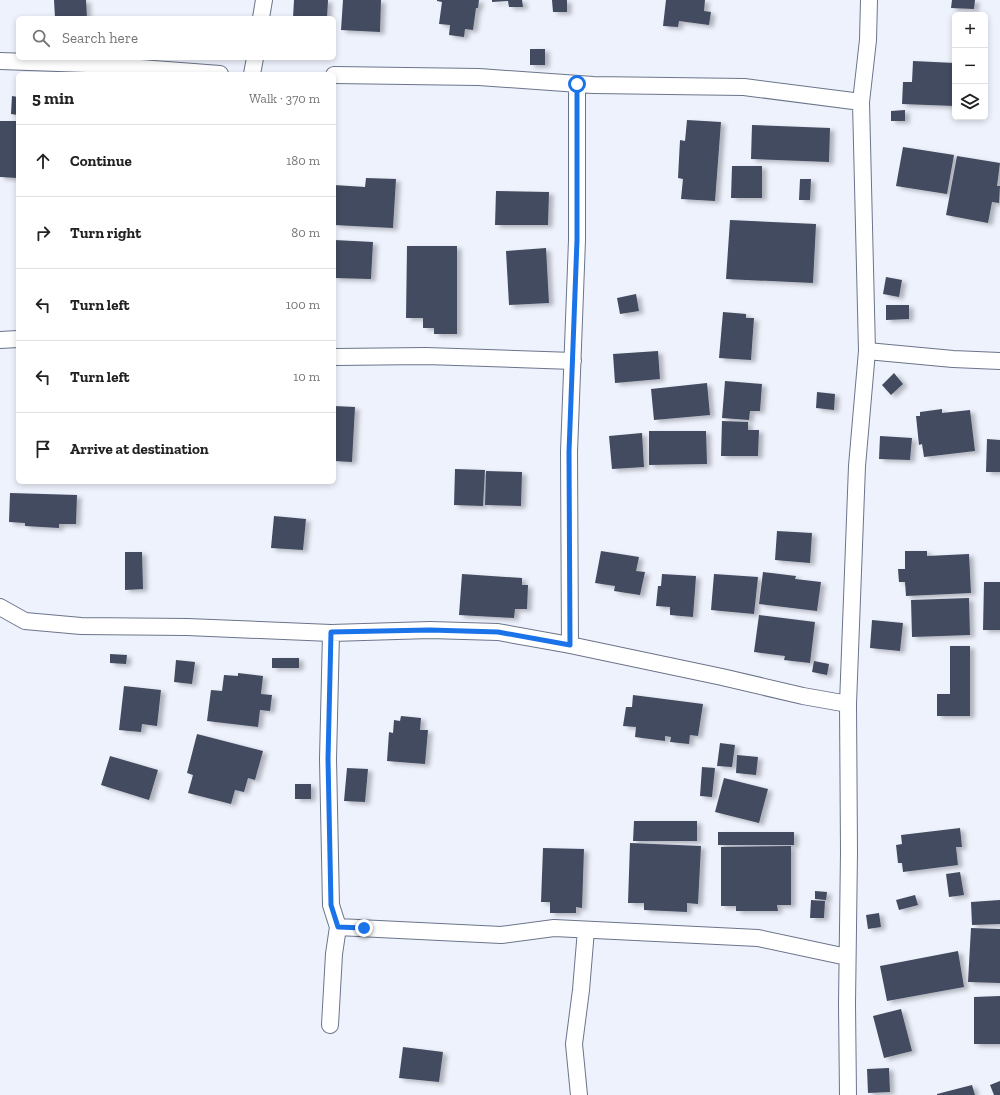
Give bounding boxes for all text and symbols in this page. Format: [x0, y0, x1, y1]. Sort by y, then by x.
map controls [952, 12, 988, 120]
button: + [952, 12, 988, 48]
search box [16, 16, 336, 60]
icon: search [30, 27, 52, 49]
text: Search here [62, 29, 138, 47]
button: − [952, 48, 988, 84]
route start [568, 75, 586, 93]
button: layers [952, 84, 988, 120]
text: 5 min [32, 88, 74, 108]
text: Walk · 370 m [249, 91, 320, 106]
icon: ahead [32, 150, 54, 172]
text: Continue [70, 152, 132, 170]
text: 180 m [286, 153, 320, 168]
icon: right [32, 222, 54, 244]
text: Turn right [70, 224, 141, 242]
text: 80 m [291, 225, 320, 240]
icon: left [32, 294, 54, 316]
text: Turn left [70, 296, 130, 314]
text: 100 m [286, 297, 320, 312]
icon: left [32, 366, 54, 388]
text: Turn left [70, 368, 130, 386]
text: 10 m [293, 369, 320, 384]
icon: arrive [32, 438, 54, 460]
text: Arrive at destination [70, 440, 209, 458]
route end [355, 919, 373, 937]

